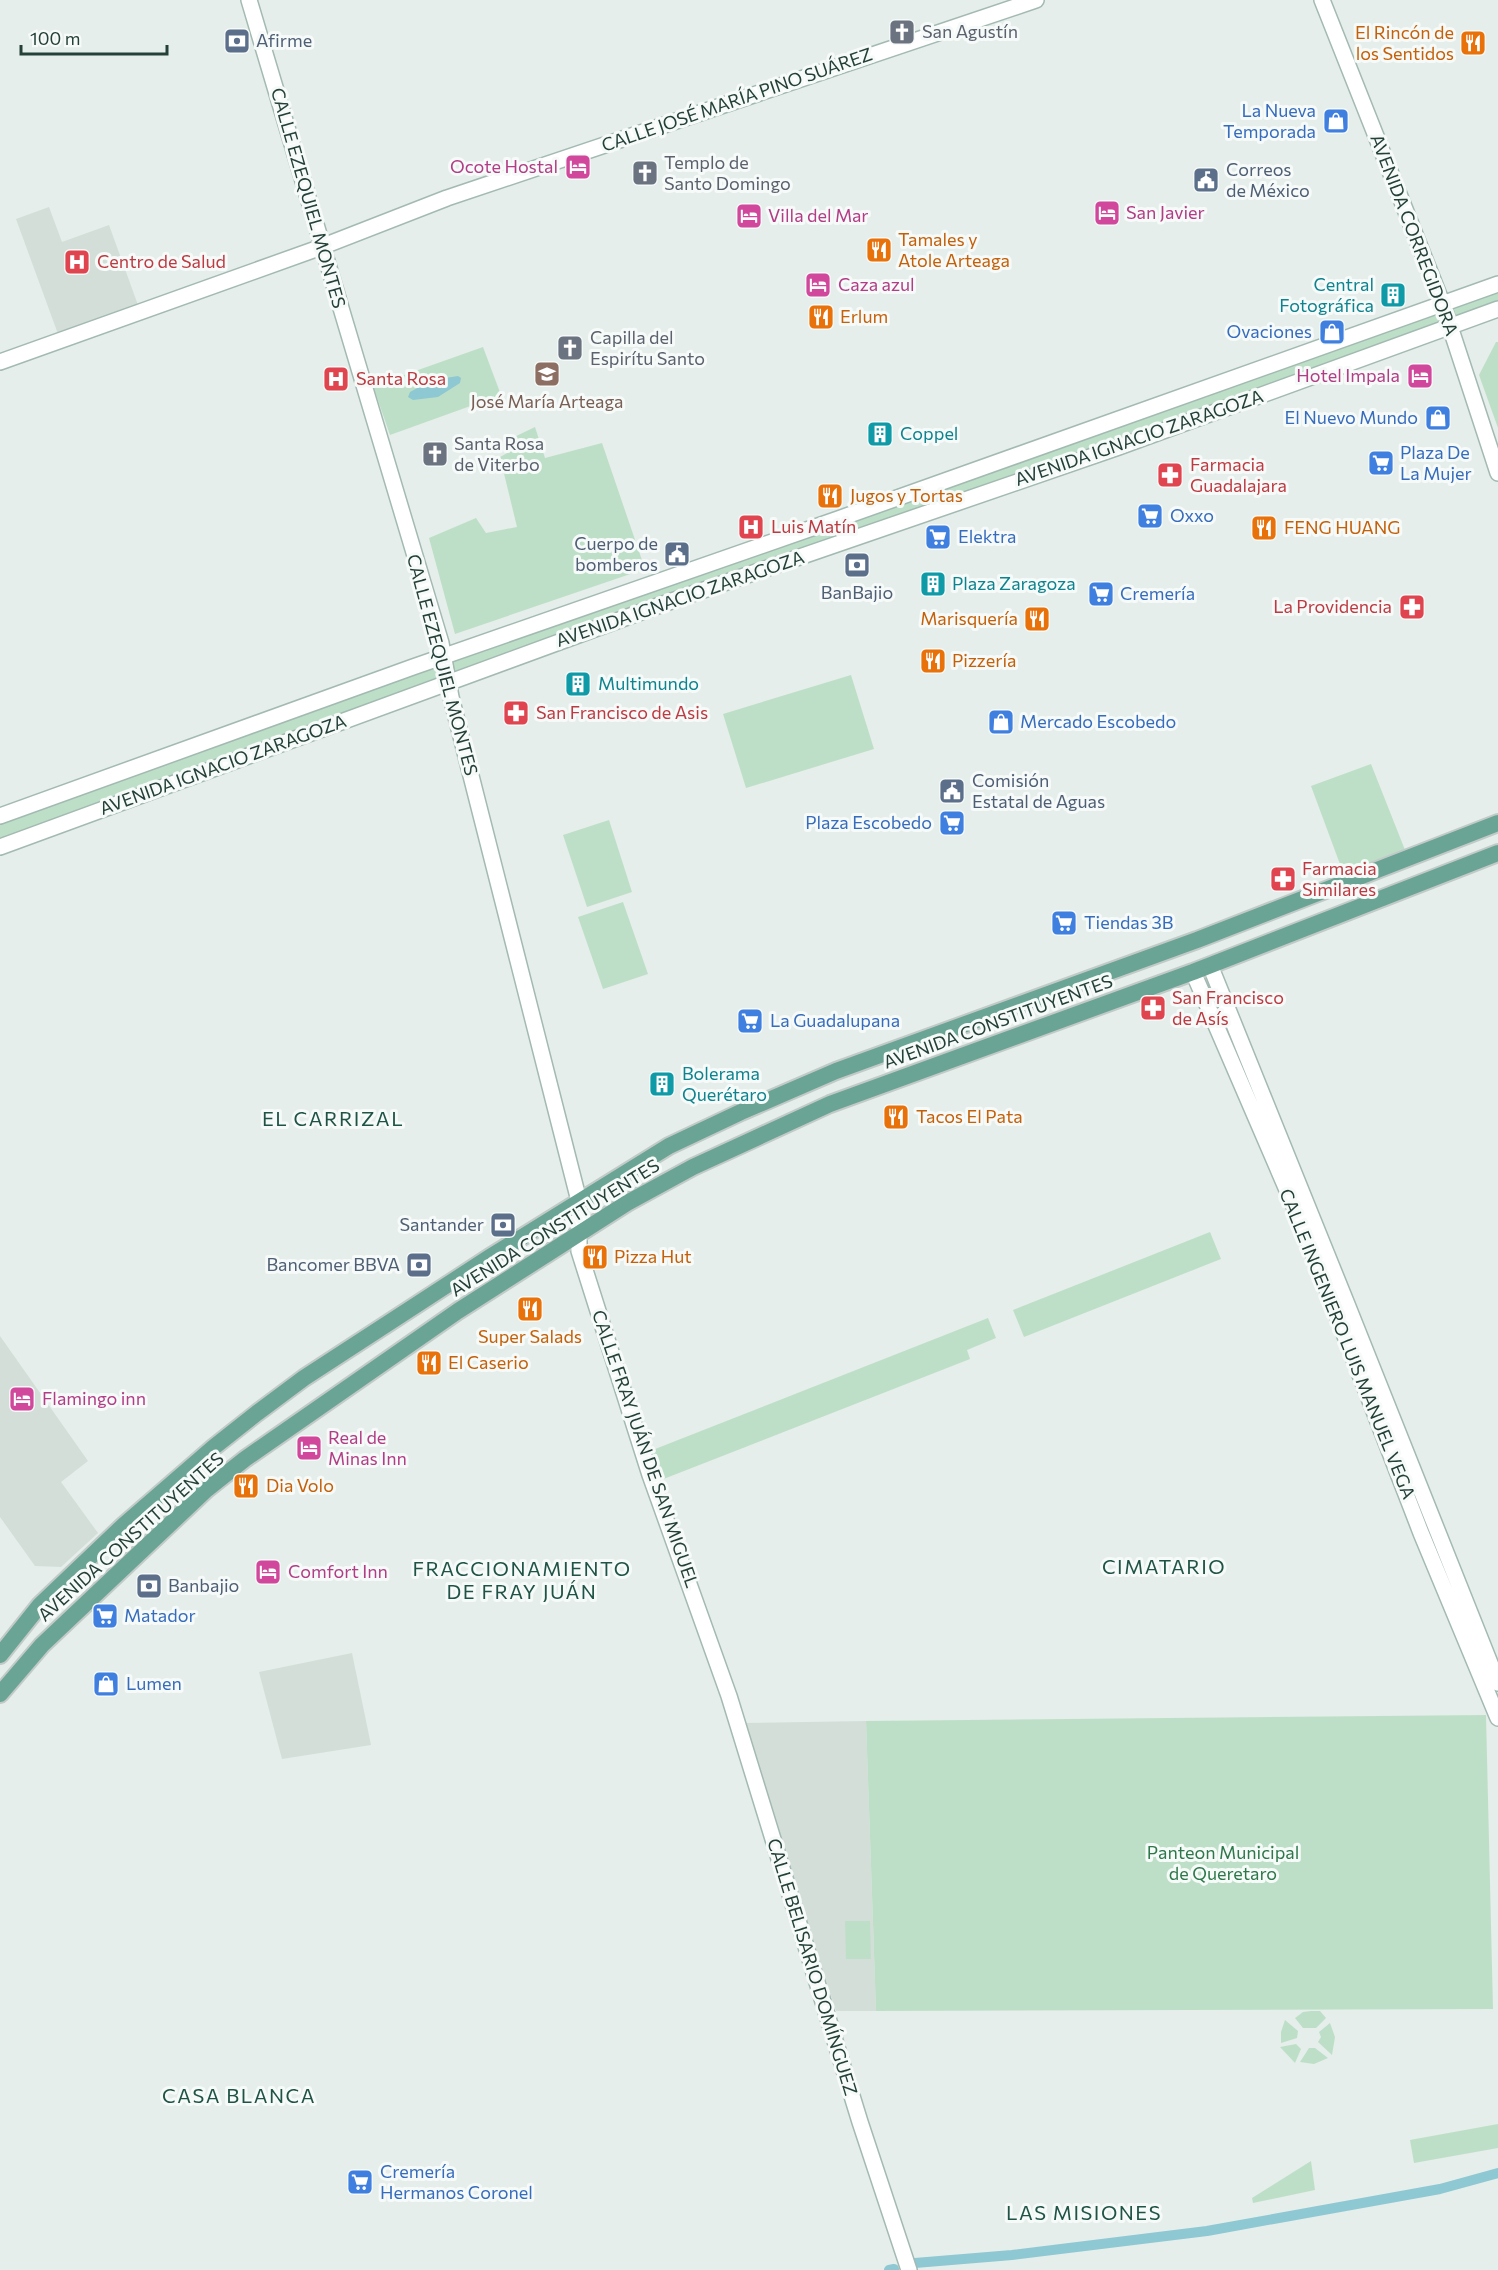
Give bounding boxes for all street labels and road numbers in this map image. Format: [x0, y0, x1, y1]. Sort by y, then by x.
street label: CALLE JOSÉ MARÍA PINO SUÁREZ [598, 42, 875, 156]
street label: CALLE EZEQUIEL MONTES [267, 85, 351, 310]
street label: AVENIDA CORREGIDORA [1366, 131, 1464, 338]
street label: AVENIDA IGNACIO ZARAGOZA [1012, 384, 1266, 490]
street label: AVENIDA IGNACIO ZARAGOZA [553, 545, 807, 651]
street label: CALLE EZEQUIEL MONTES [403, 552, 483, 778]
street label: AVENIDA IGNACIO ZARAGOZA [96, 709, 349, 819]
street label: AVENIDA CONSTITUYENTES [880, 969, 1115, 1073]
street label: AVENIDA CONSTITUYENTES [446, 1154, 663, 1301]
street label: CALLE INGENIERO LUIS MANUEL VEGA [1275, 1185, 1420, 1502]
street label: CALLE FRAY JUÁN DE SAN MIGUEL [588, 1307, 704, 1590]
street label: AVENIDA CONSTITUYENTES [33, 1447, 228, 1626]
street label: CALLE BELISARIO DOMÍNGUEZ [763, 1835, 863, 2098]

